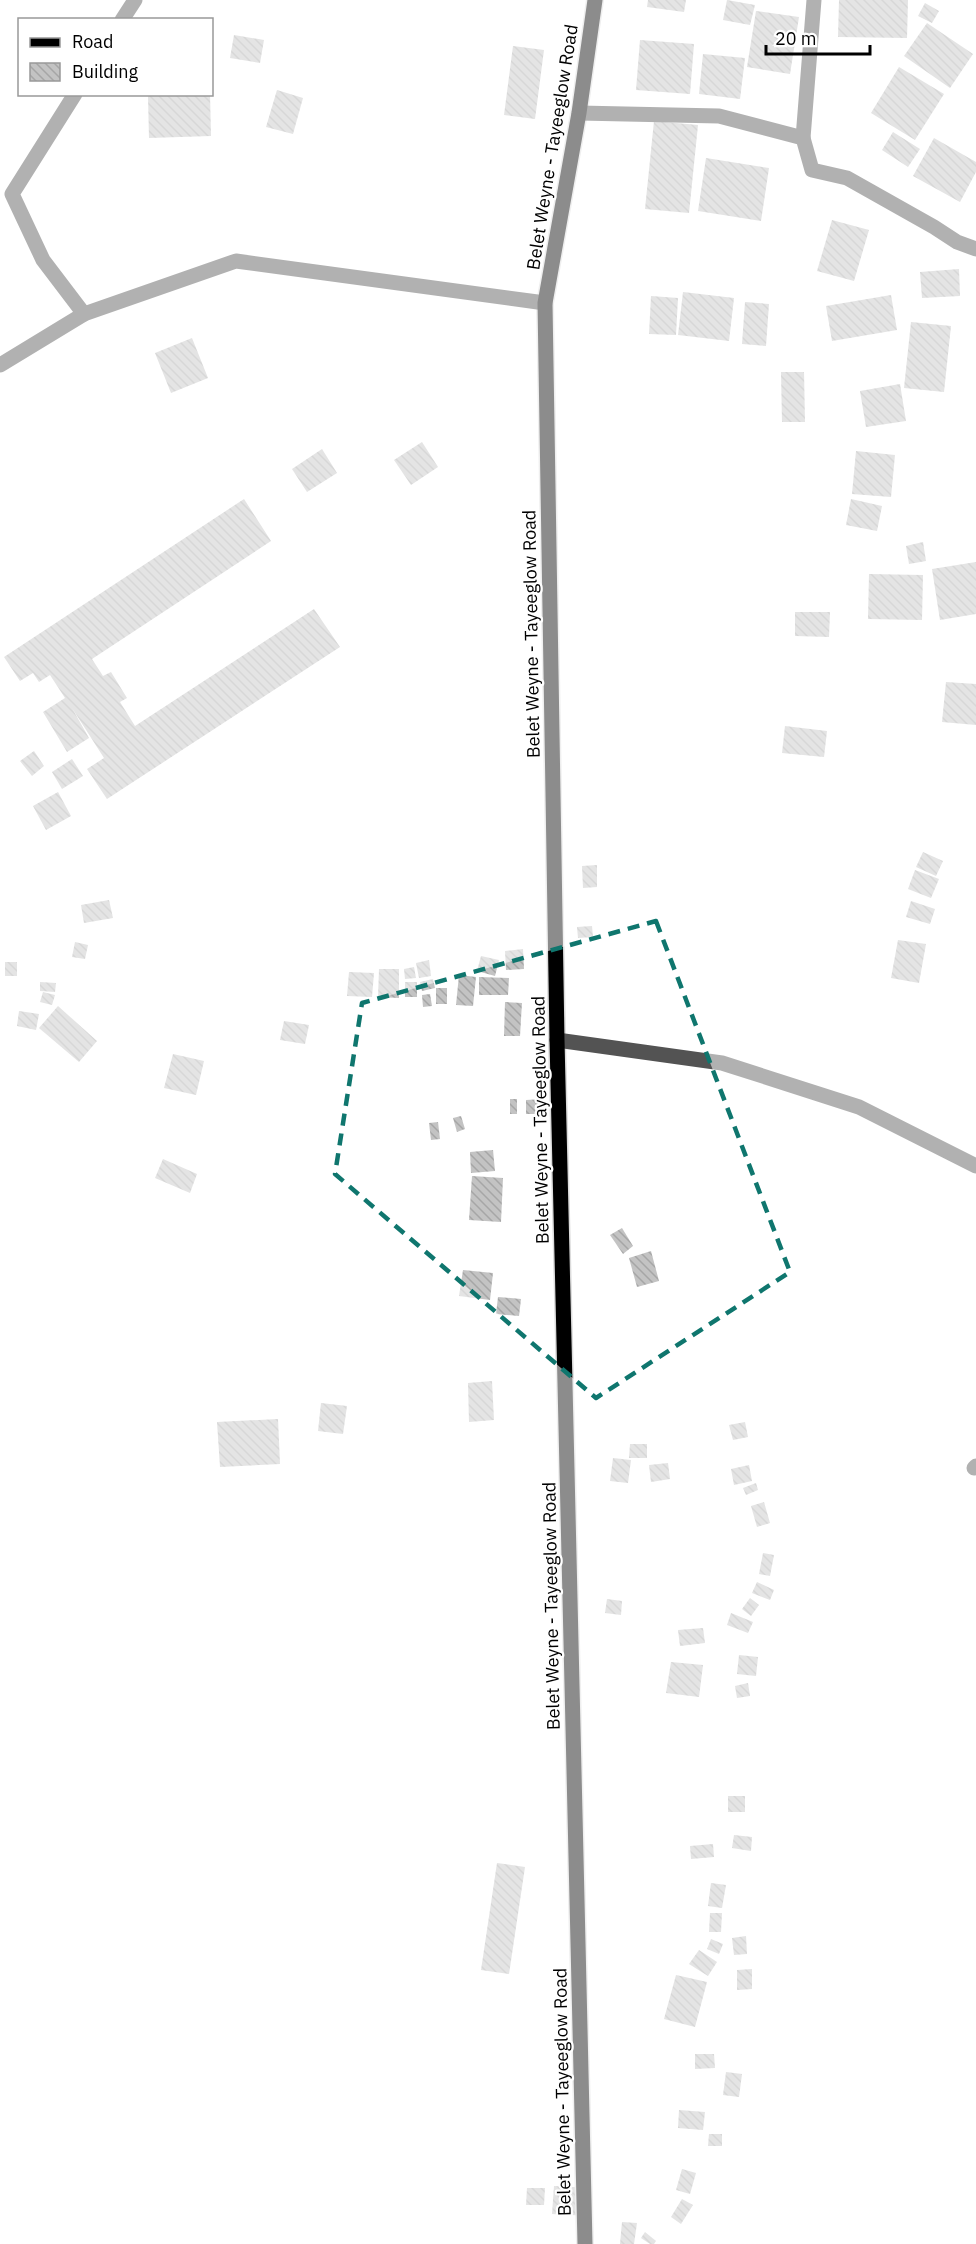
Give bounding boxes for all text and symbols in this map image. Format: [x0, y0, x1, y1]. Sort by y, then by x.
legend [18, 18, 213, 96]
scale bar [766, 18, 870, 56]
street label: Belet Weyne - Tayeeglow Road [521, 23, 583, 271]
text: 20 m [775, 27, 817, 50]
text: Road [72, 30, 113, 53]
text: Building [72, 60, 139, 83]
street label: Belet Weyne - Tayeeglow Road [517, 510, 545, 758]
street label: Belet Weyne - Tayeeglow Road [526, 996, 554, 1244]
street label: Belet Weyne - Tayeeglow Road [537, 1482, 565, 1730]
street label: Belet Weyne - Tayeeglow Road [548, 1968, 576, 2216]

